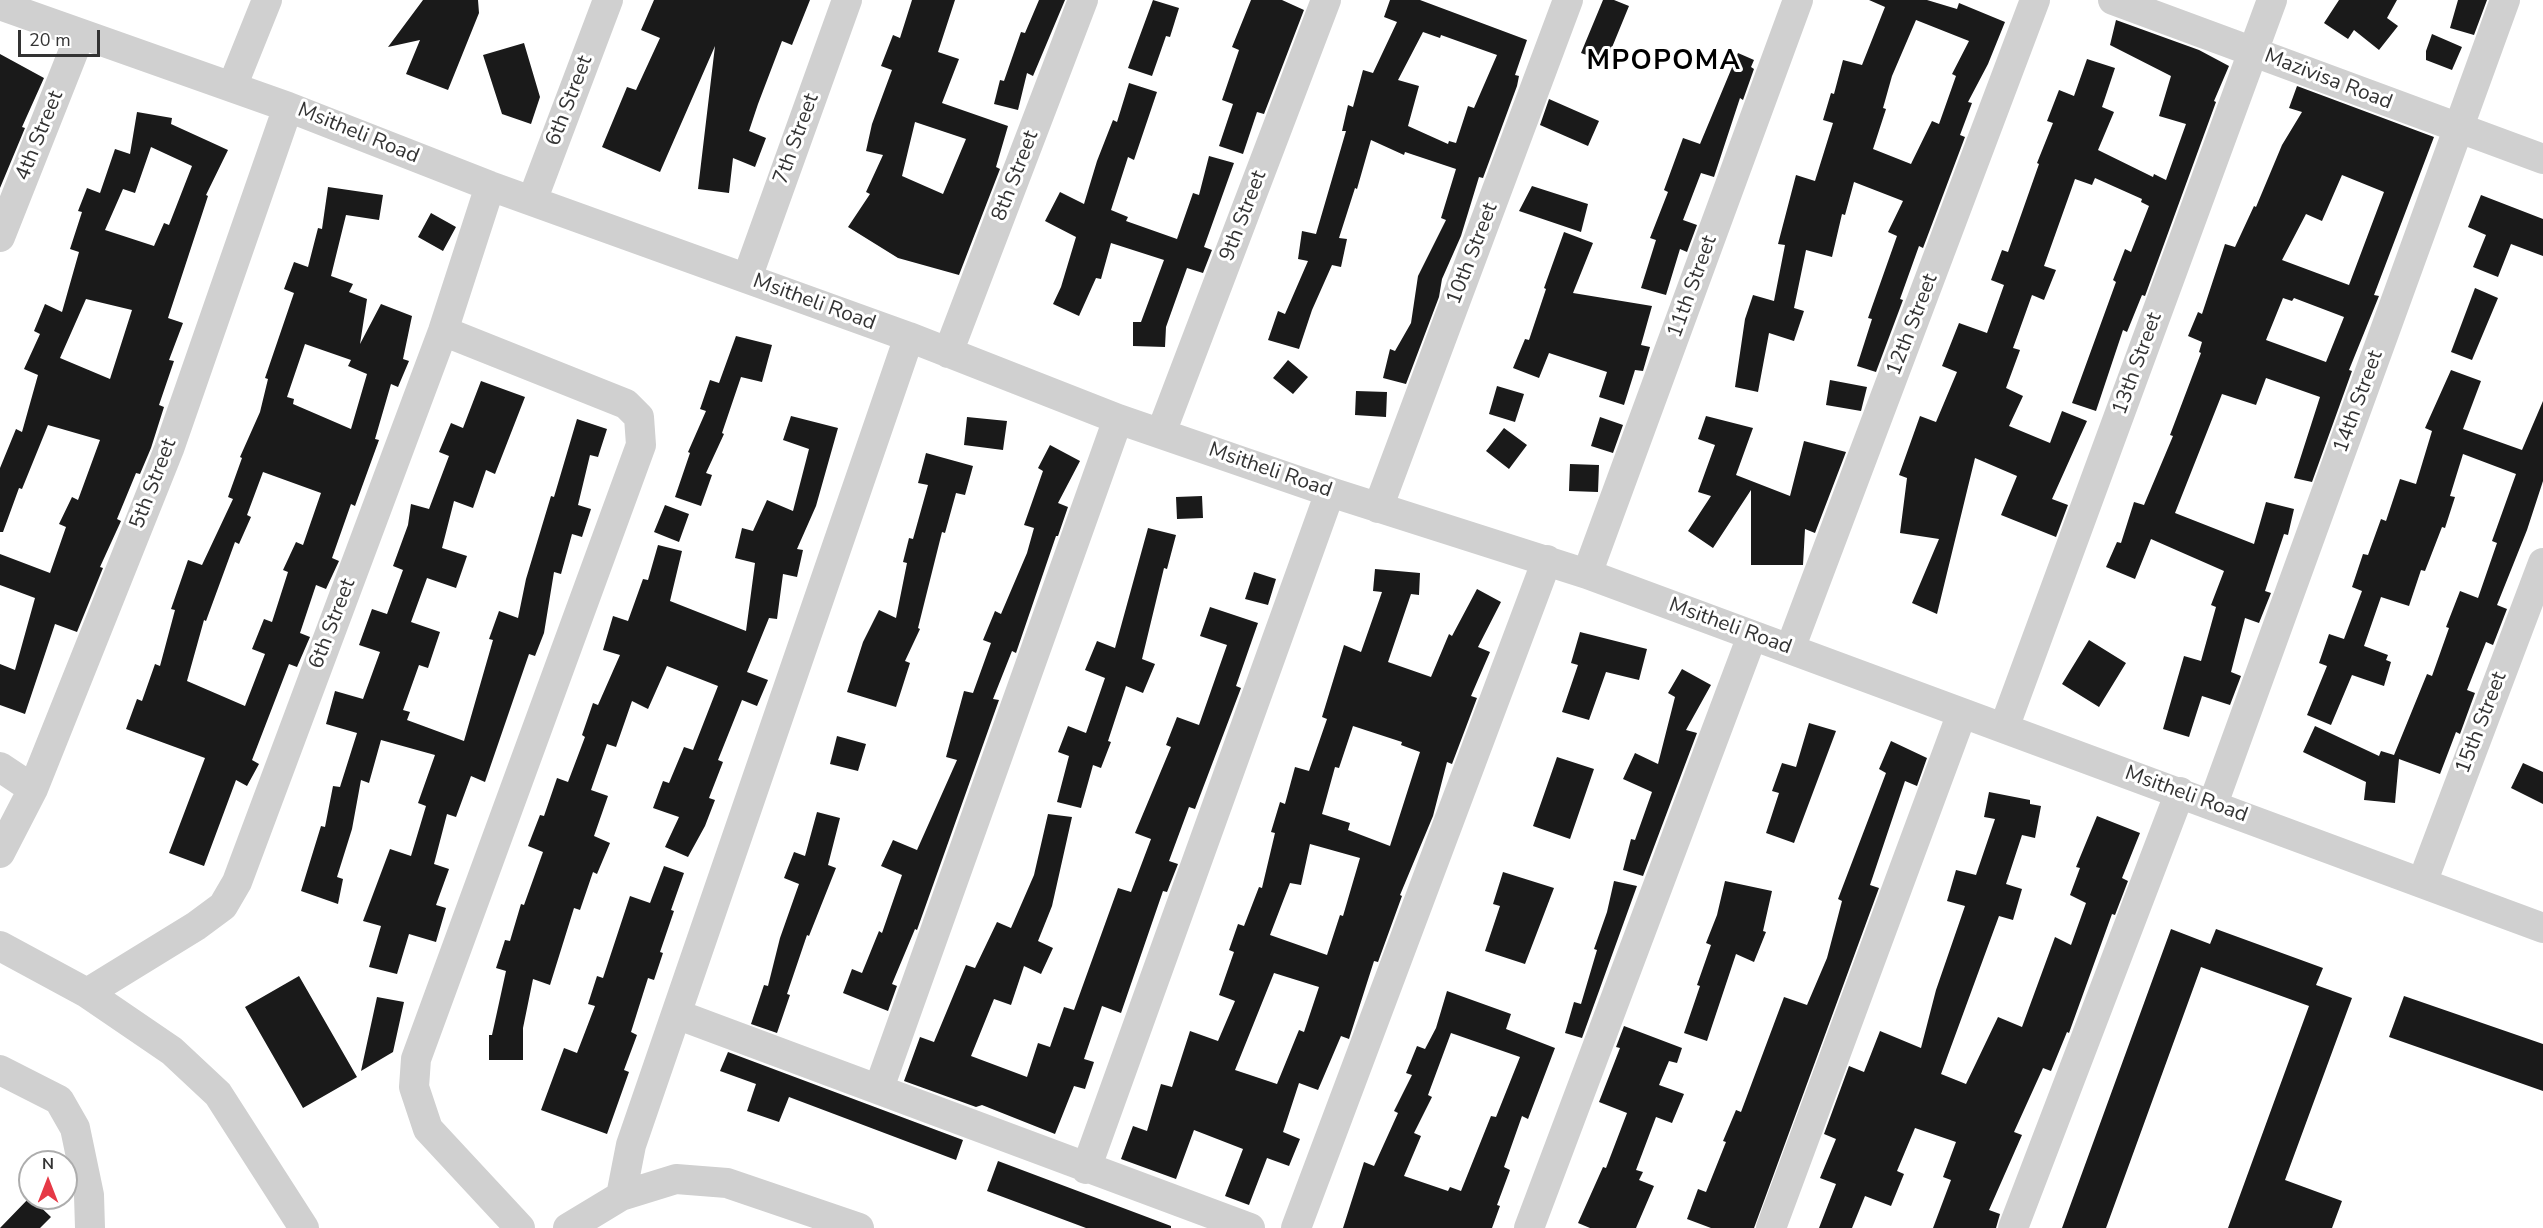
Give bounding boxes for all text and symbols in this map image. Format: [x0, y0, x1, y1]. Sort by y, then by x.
scale bar [21, 18, 104, 56]
text: 20 m [29, 28, 71, 52]
street label: Mazivisa Road [2261, 44, 2395, 116]
district label: MPOPOMA [1587, 46, 1741, 78]
street label: 6th Street [541, 52, 599, 150]
street label: 4th Street [11, 87, 69, 185]
street label: 7th Street [769, 90, 825, 188]
street label: Msitheli Road [294, 98, 422, 170]
street label: 8th Street [987, 127, 1045, 225]
street label: 9th Street [1215, 167, 1273, 265]
street label: 10th Street [1442, 199, 1504, 309]
street label: 11th Street [1663, 232, 1723, 342]
street label: Msitheli Road [749, 269, 879, 337]
street label: 12th Street [1882, 270, 1944, 380]
street label: 13th Street [2108, 309, 2168, 419]
street label: 14th Street [2329, 347, 2389, 457]
street label: 5th Street [125, 435, 183, 533]
street label: Msitheli Road [1205, 438, 1335, 504]
street label: 6th Street [304, 575, 362, 673]
street label: Msitheli Road [1665, 593, 1795, 661]
street label: 15th Street [2451, 668, 2513, 778]
street label: Msitheli Road [2121, 761, 2251, 829]
north arrow [18, 1150, 78, 1210]
text: N [42, 1153, 54, 1175]

